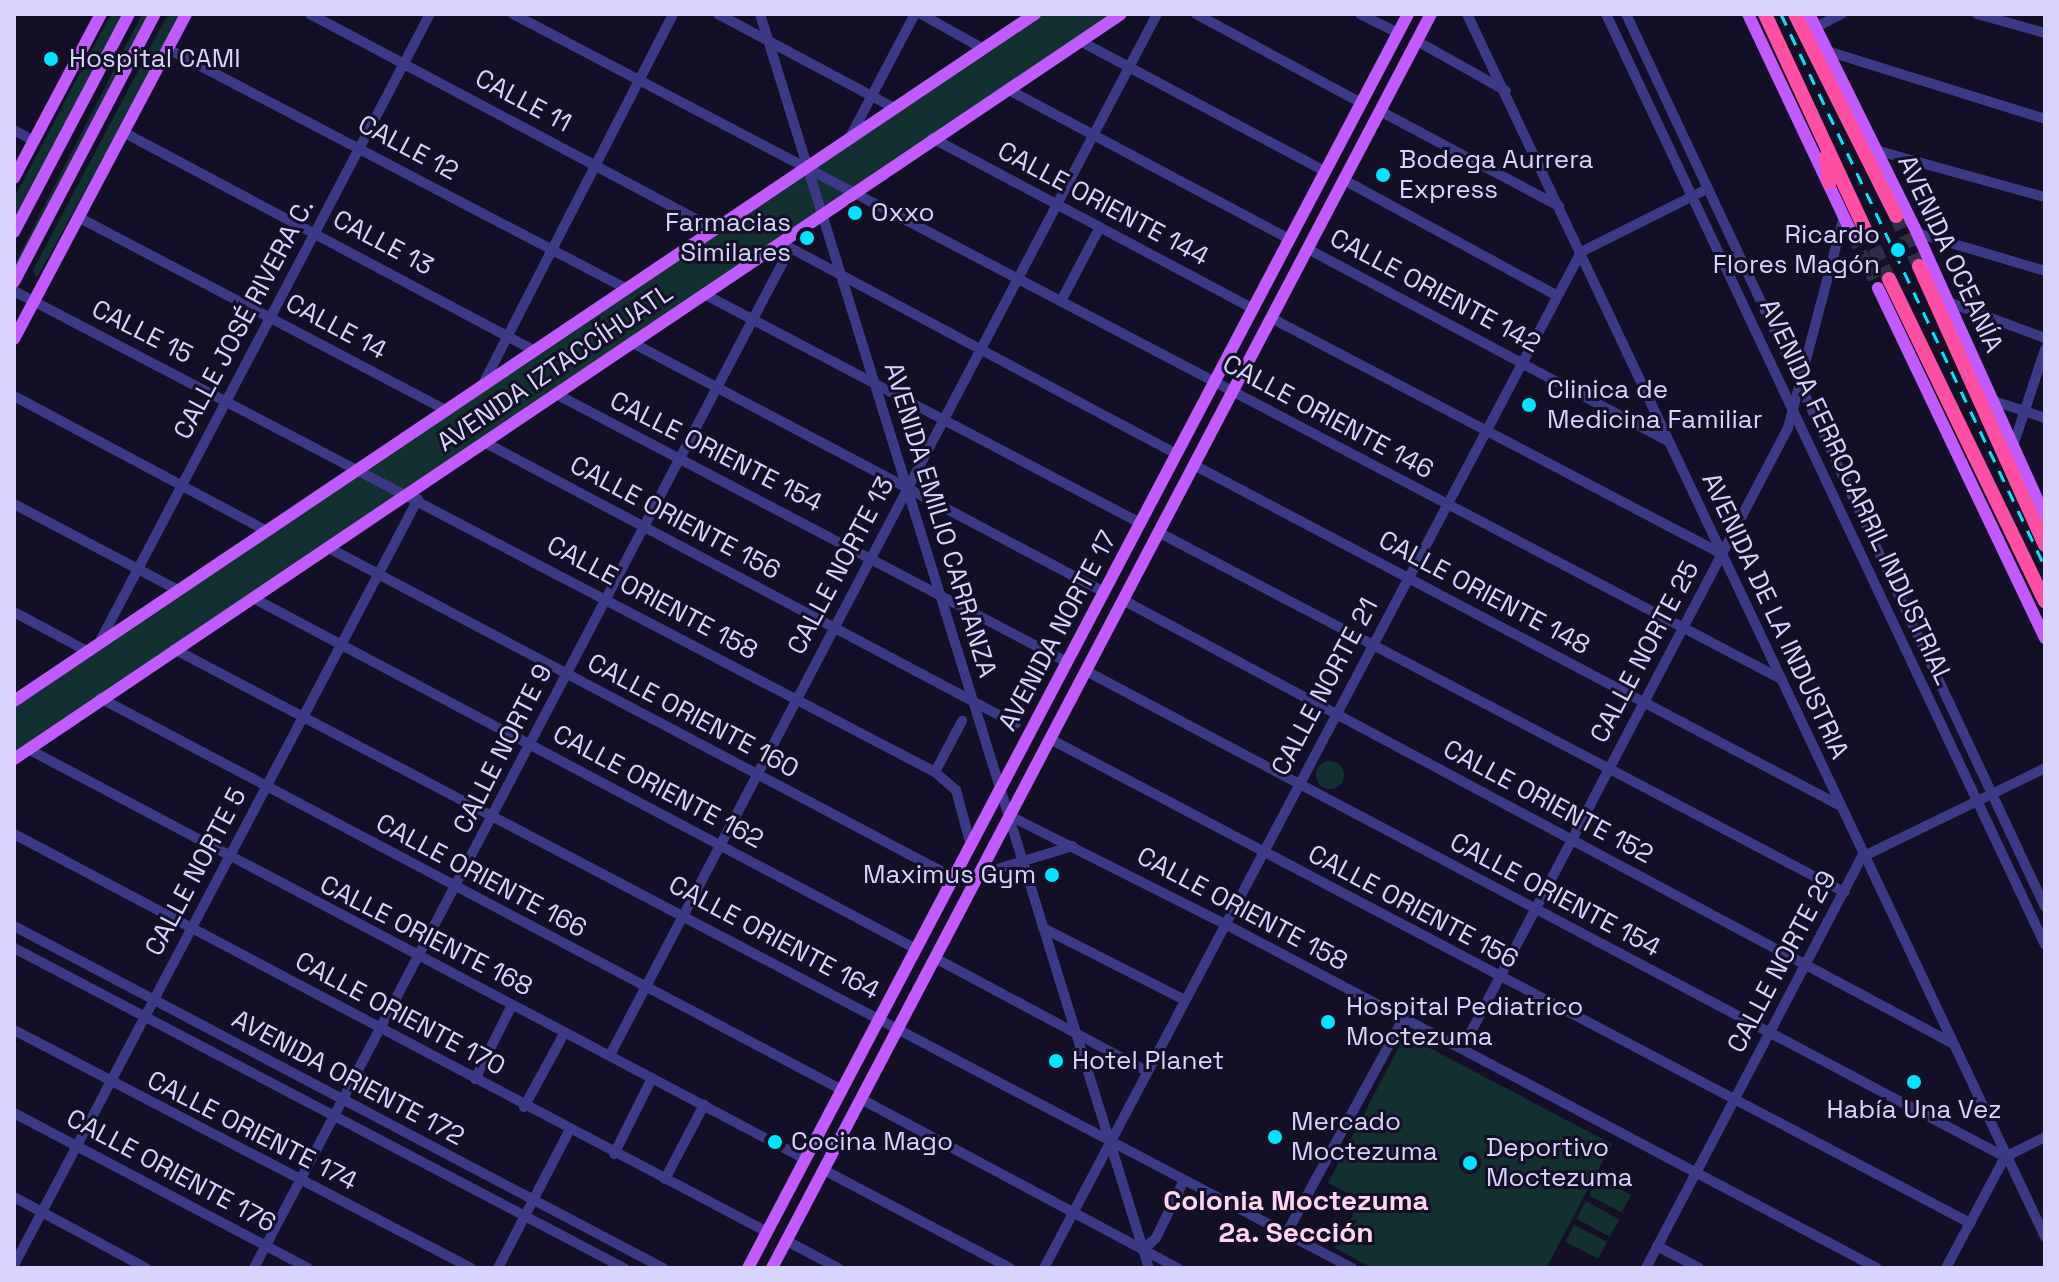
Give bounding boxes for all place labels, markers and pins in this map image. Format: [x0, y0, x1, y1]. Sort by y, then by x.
place label: Hospital CAMI [69, 43, 241, 75]
marker: Hospital CAMI [40, 48, 62, 70]
place label: Bodega Aurrera Express [1399, 144, 1594, 206]
marker: Bodega Aurrera Express [1374, 166, 1392, 184]
place label: Oxxo [871, 197, 934, 229]
marker: Oxxo [846, 204, 864, 222]
place label: Farmacias Similares [665, 207, 791, 268]
place label: Ricardo Flores Magón [1713, 219, 1880, 280]
marker: Farmacias Similares [798, 229, 816, 247]
marker: Ricardo Flores Magón [1887, 239, 1909, 261]
place label: Clinica de Medicina Familiar [1547, 374, 1763, 436]
marker: Clinica de Medicina Familiar [1518, 394, 1540, 416]
place label: Maximus Gym [863, 859, 1036, 891]
marker: Maximus Gym [1043, 866, 1061, 884]
place label: Hospital Pediatrico Moctezuma [1346, 991, 1583, 1052]
marker: Hospital Pediatrico Moctezuma [1317, 1011, 1339, 1033]
place label: Hotel Planet [1072, 1045, 1224, 1077]
marker: Hotel Planet [1047, 1052, 1065, 1070]
marker: Había Una Vez [1905, 1073, 1923, 1091]
place label: Había Una Vez [1826, 1094, 2002, 1126]
place label: Mercado Moctezuma [1291, 1106, 1438, 1168]
place label: Cocina Mago [791, 1126, 953, 1158]
marker: Mercado Moctezuma [1266, 1128, 1284, 1146]
place label: Deportivo Moctezuma [1486, 1132, 1633, 1194]
marker: Cocina Mago [766, 1133, 784, 1151]
marker: Deportivo Moctezuma [1461, 1154, 1479, 1172]

